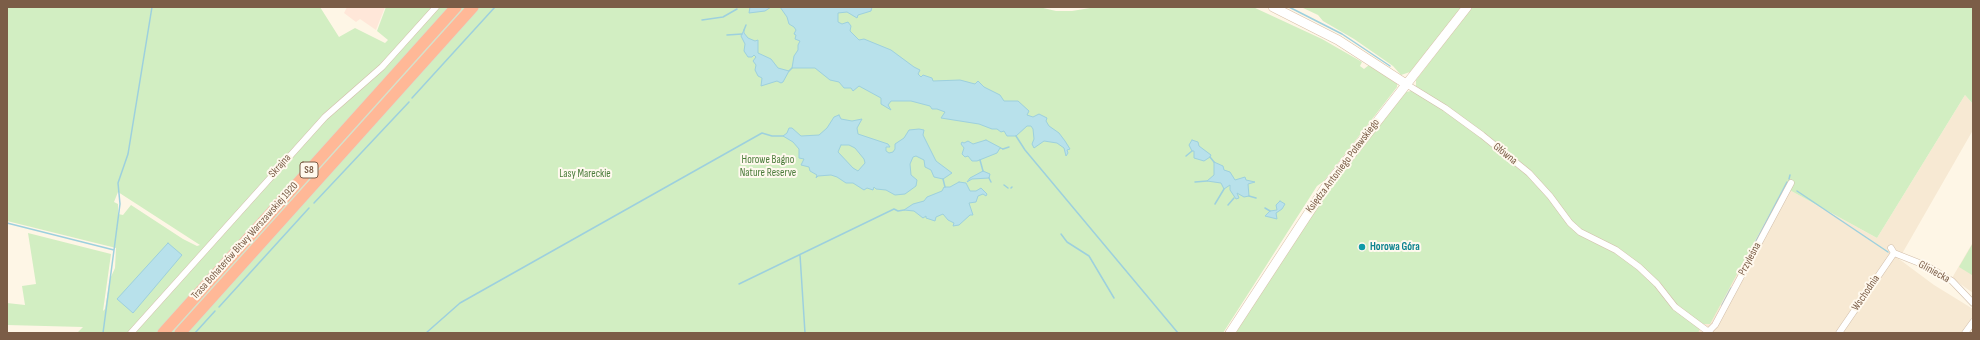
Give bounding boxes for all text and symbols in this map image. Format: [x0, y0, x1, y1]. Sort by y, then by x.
street label: Księdza Antoniego Poławskiego [1303, 116, 1383, 216]
street label: Główna [1490, 140, 1520, 168]
street label: Skrajna [266, 152, 294, 180]
park label: Horowe Bagno Nature Reserve [740, 153, 796, 179]
road number: S8 [300, 162, 318, 178]
park label: Lasy Mareckie [559, 167, 611, 181]
street label: Trasa Bohaterów Bitwy Warszawskiej 1920 [189, 180, 301, 302]
place label: Horowa Góra [1370, 240, 1420, 254]
street label: Przyleśna [1736, 240, 1764, 278]
marker: Horowa Góra [1357, 242, 1367, 252]
street label: Gliniecka [1916, 258, 1952, 286]
street label: Wschodnia [1849, 273, 1883, 313]

